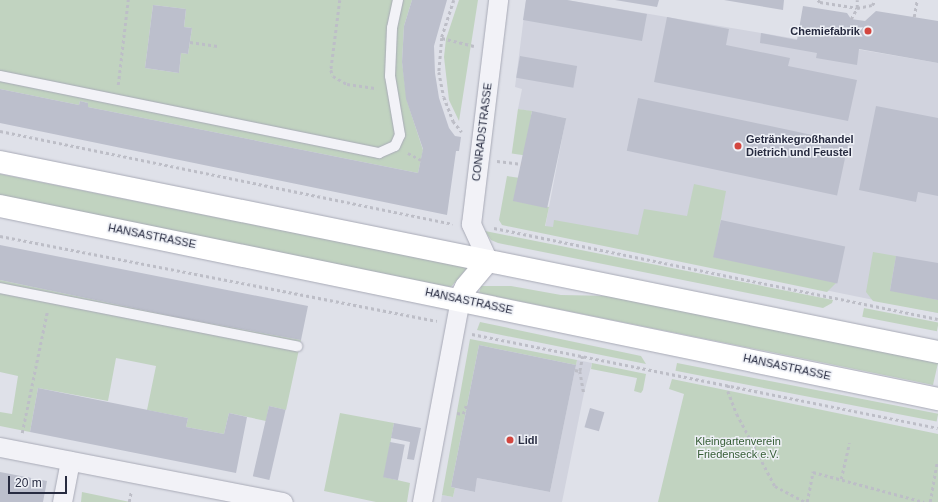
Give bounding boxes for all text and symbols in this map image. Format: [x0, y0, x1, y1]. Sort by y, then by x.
place label: Chemiefabrik [790, 24, 860, 38]
marker: Chemiefabrik [863, 26, 873, 36]
street label: CONRADSTRASSE [469, 82, 495, 182]
place label: Getränkegroßhandel Dietrich und Feustel [746, 133, 854, 159]
marker: Getränkegroßhandel Dietrich und Feustel [733, 141, 743, 151]
street label: HANSASTRASSE [107, 221, 197, 251]
street label: HANSASTRASSE [424, 285, 514, 317]
street label: HANSASTRASSE [742, 351, 832, 383]
place label: Lidl [518, 433, 538, 447]
marker: Lidl [505, 435, 515, 445]
park label: Kleingartenverein Friedenseck e.V. [695, 435, 781, 461]
scale bar [10, 468, 69, 494]
text: 20 m [15, 476, 42, 490]

